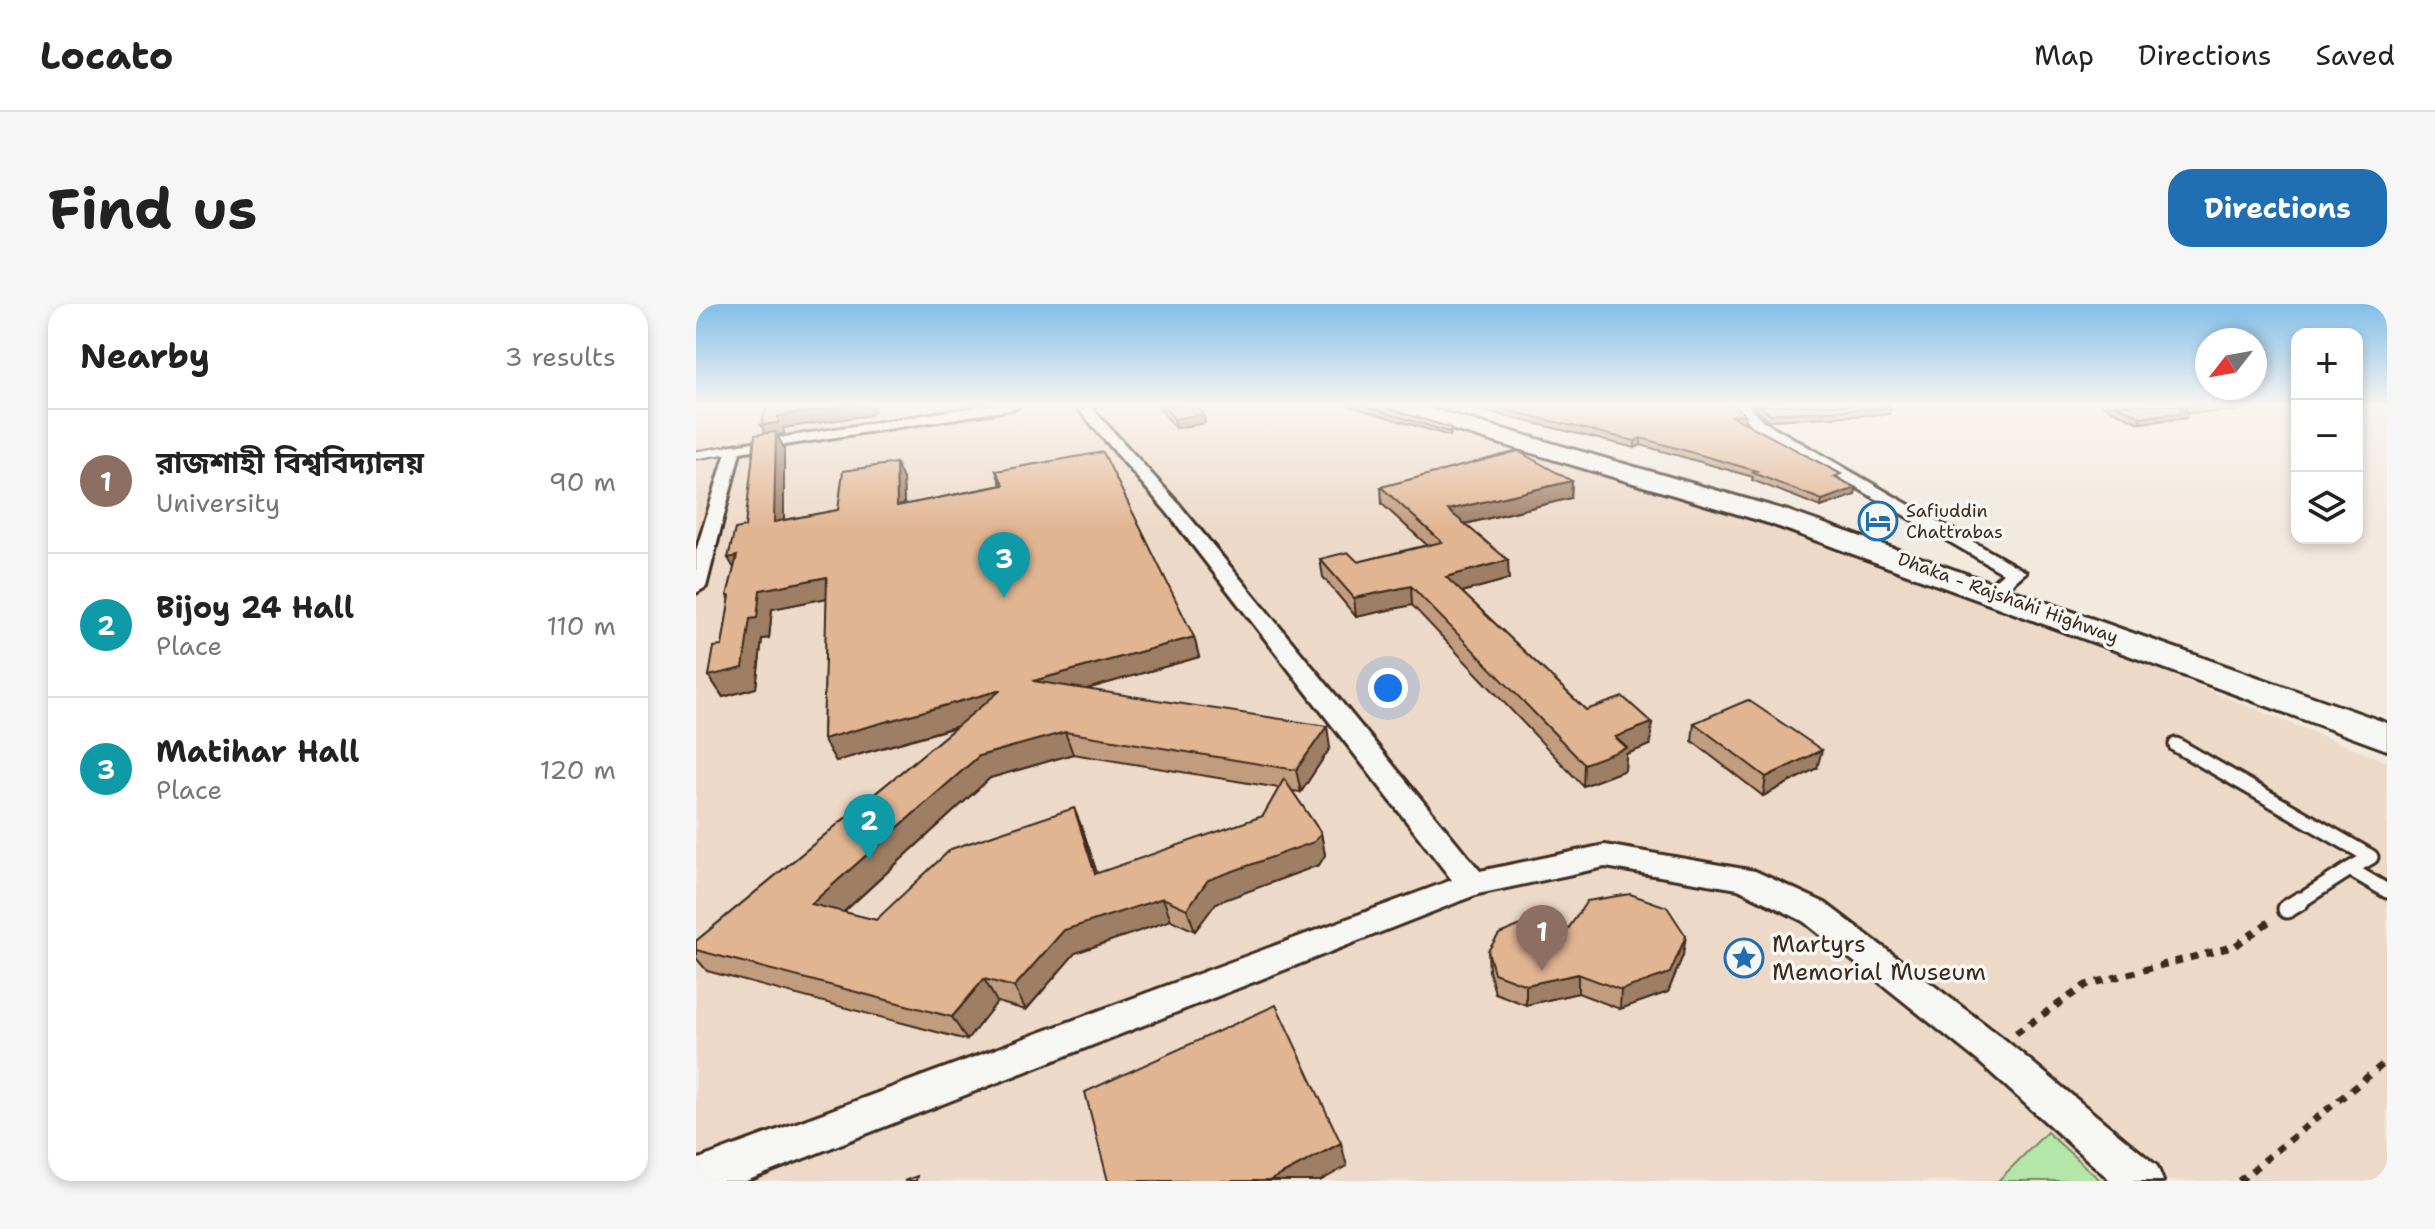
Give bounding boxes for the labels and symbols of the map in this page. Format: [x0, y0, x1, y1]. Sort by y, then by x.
north arrow [2195, 328, 2267, 400]
place label: Safiuddin Chattrabas [1906, 499, 2003, 544]
hotel icon: Safiuddin Chattrabas [1857, 500, 1899, 542]
pin: 3 [978, 532, 1030, 598]
street label: Dhaka - Rajshahi Highway [1894, 547, 2122, 649]
your location [1368, 668, 1408, 708]
pin: 2 [843, 794, 895, 860]
pin: 1 [1516, 905, 1568, 971]
place label: Martyrs Memorial Museum [1772, 928, 1986, 988]
place icon: Martyrs Memorial Museum [1723, 937, 1765, 979]

